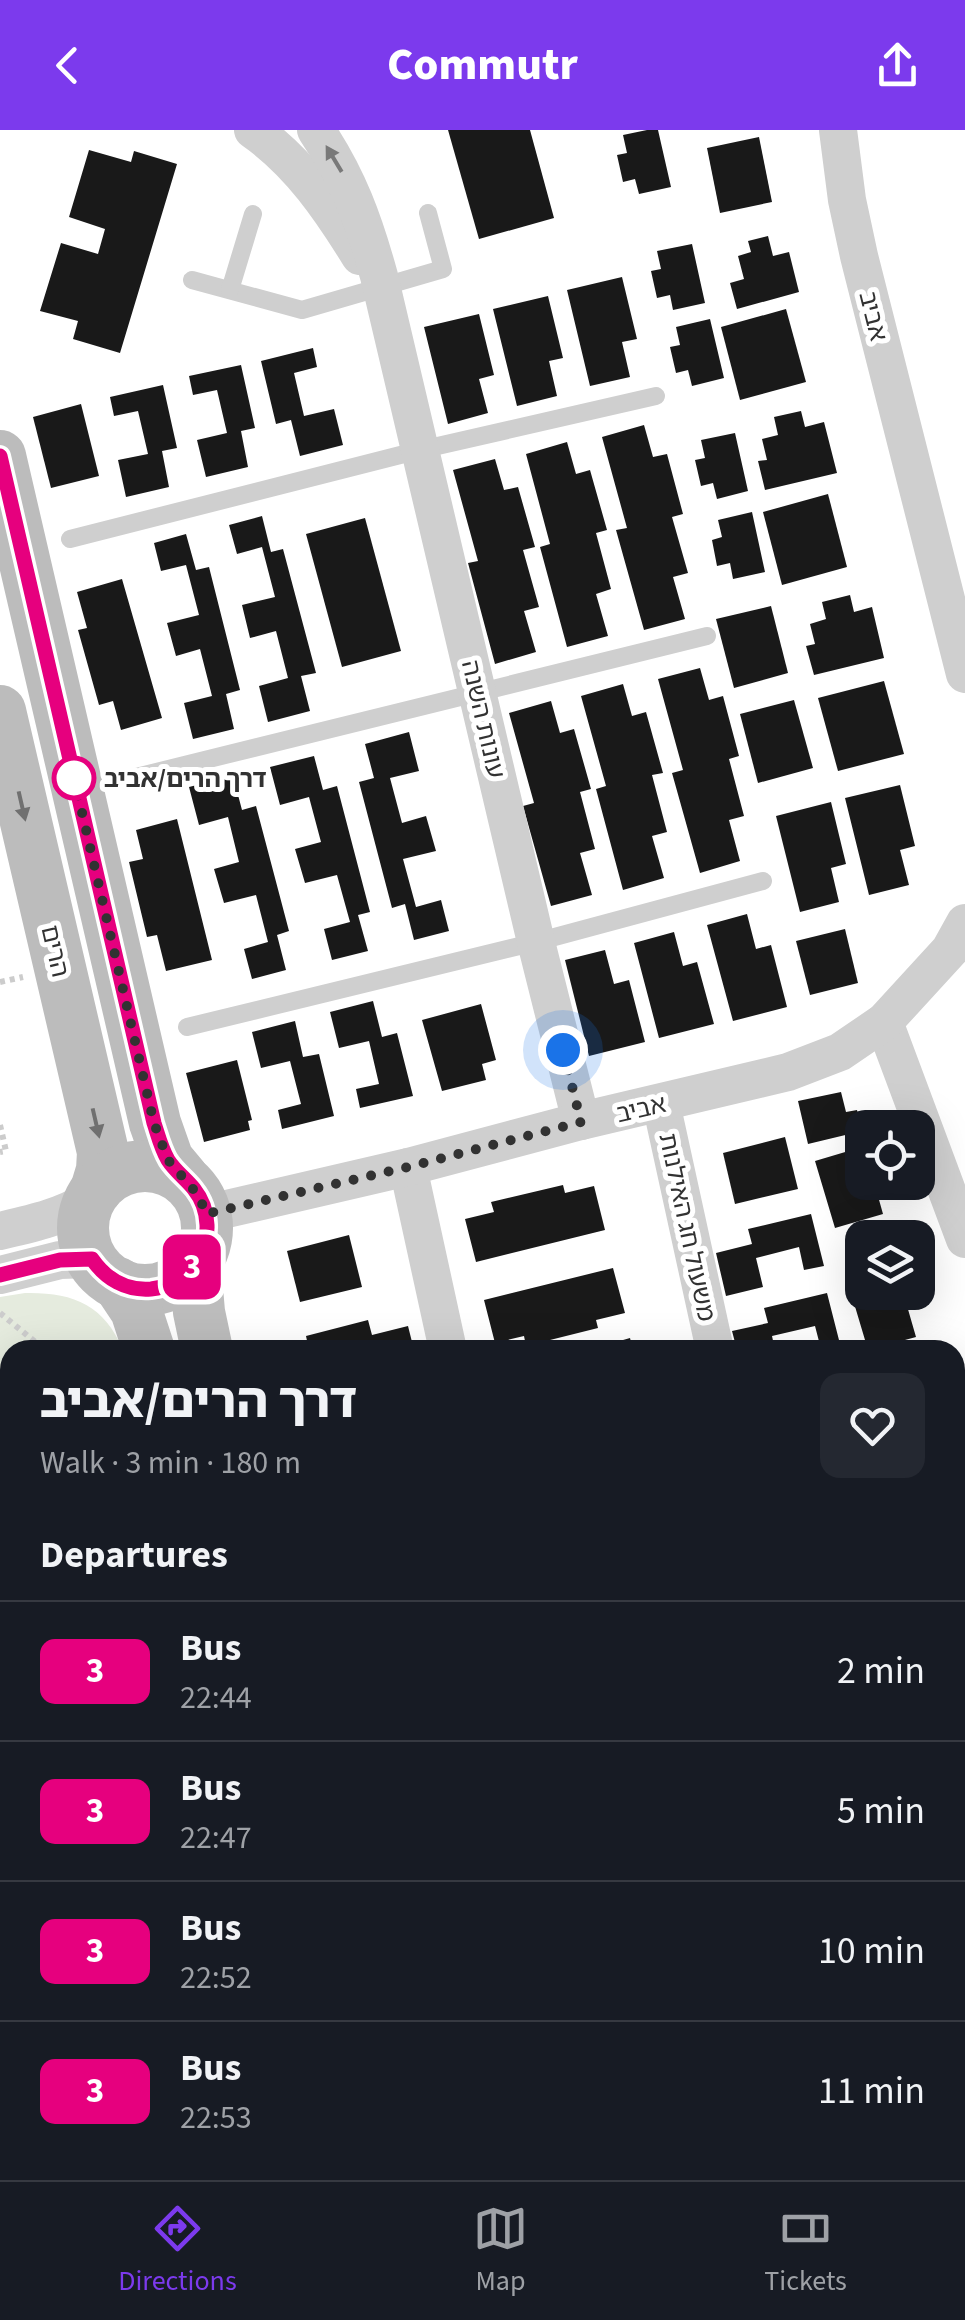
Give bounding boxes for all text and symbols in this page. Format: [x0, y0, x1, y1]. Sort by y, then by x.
text: Commutr [387, 33, 578, 97]
icon: back [40, 38, 95, 93]
icon: share [870, 38, 925, 93]
one-way arrow [326, 145, 344, 173]
street label: אביב [849, 288, 897, 345]
street label: עונות השנה [452, 656, 514, 782]
marker: דרך הרים/אביב [53, 757, 95, 799]
place label: דרך הרים/אביב [104, 761, 267, 797]
one-way arrow [15, 791, 30, 822]
street label: הרים [32, 922, 78, 981]
your location [538, 1025, 588, 1075]
street label: אביב [613, 1086, 670, 1132]
one-way arrow [89, 1108, 104, 1139]
map controls [845, 1110, 935, 1310]
button: locate [845, 1110, 935, 1200]
street label: משעול חג האילנות [649, 1130, 725, 1325]
button: layers [845, 1220, 935, 1310]
line badge: 3 [160, 1234, 224, 1300]
text: 3 [183, 1242, 201, 1292]
text: דרך הרים/אביב [40, 1368, 357, 1436]
button: heart [820, 1373, 925, 1478]
text: Walk · 3 min · 180 m [40, 1440, 301, 1486]
text: Departures [40, 1528, 228, 1582]
text: Bus [180, 1621, 241, 1675]
text: 2 min [837, 1644, 925, 1698]
text: 3 [86, 1646, 104, 1696]
text: 22:44 [180, 1675, 252, 1721]
text: Bus [180, 1761, 241, 1815]
text: 5 min [837, 1784, 925, 1838]
text: 3 [86, 1786, 104, 1836]
text: 22:47 [180, 1815, 252, 1861]
text: Bus [180, 1901, 241, 1955]
text: 10 min [818, 1924, 925, 1978]
text: 3 [86, 1926, 104, 1976]
text: 22:52 [180, 1955, 252, 2001]
text: Bus [180, 2041, 241, 2095]
text: 11 min [818, 2064, 925, 2118]
text: 3 [86, 2066, 104, 2116]
text: 22:53 [180, 2095, 252, 2141]
tab: Directions [118, 2201, 237, 2301]
tab: Map [473, 2201, 528, 2301]
tab: Tickets [764, 2201, 847, 2301]

